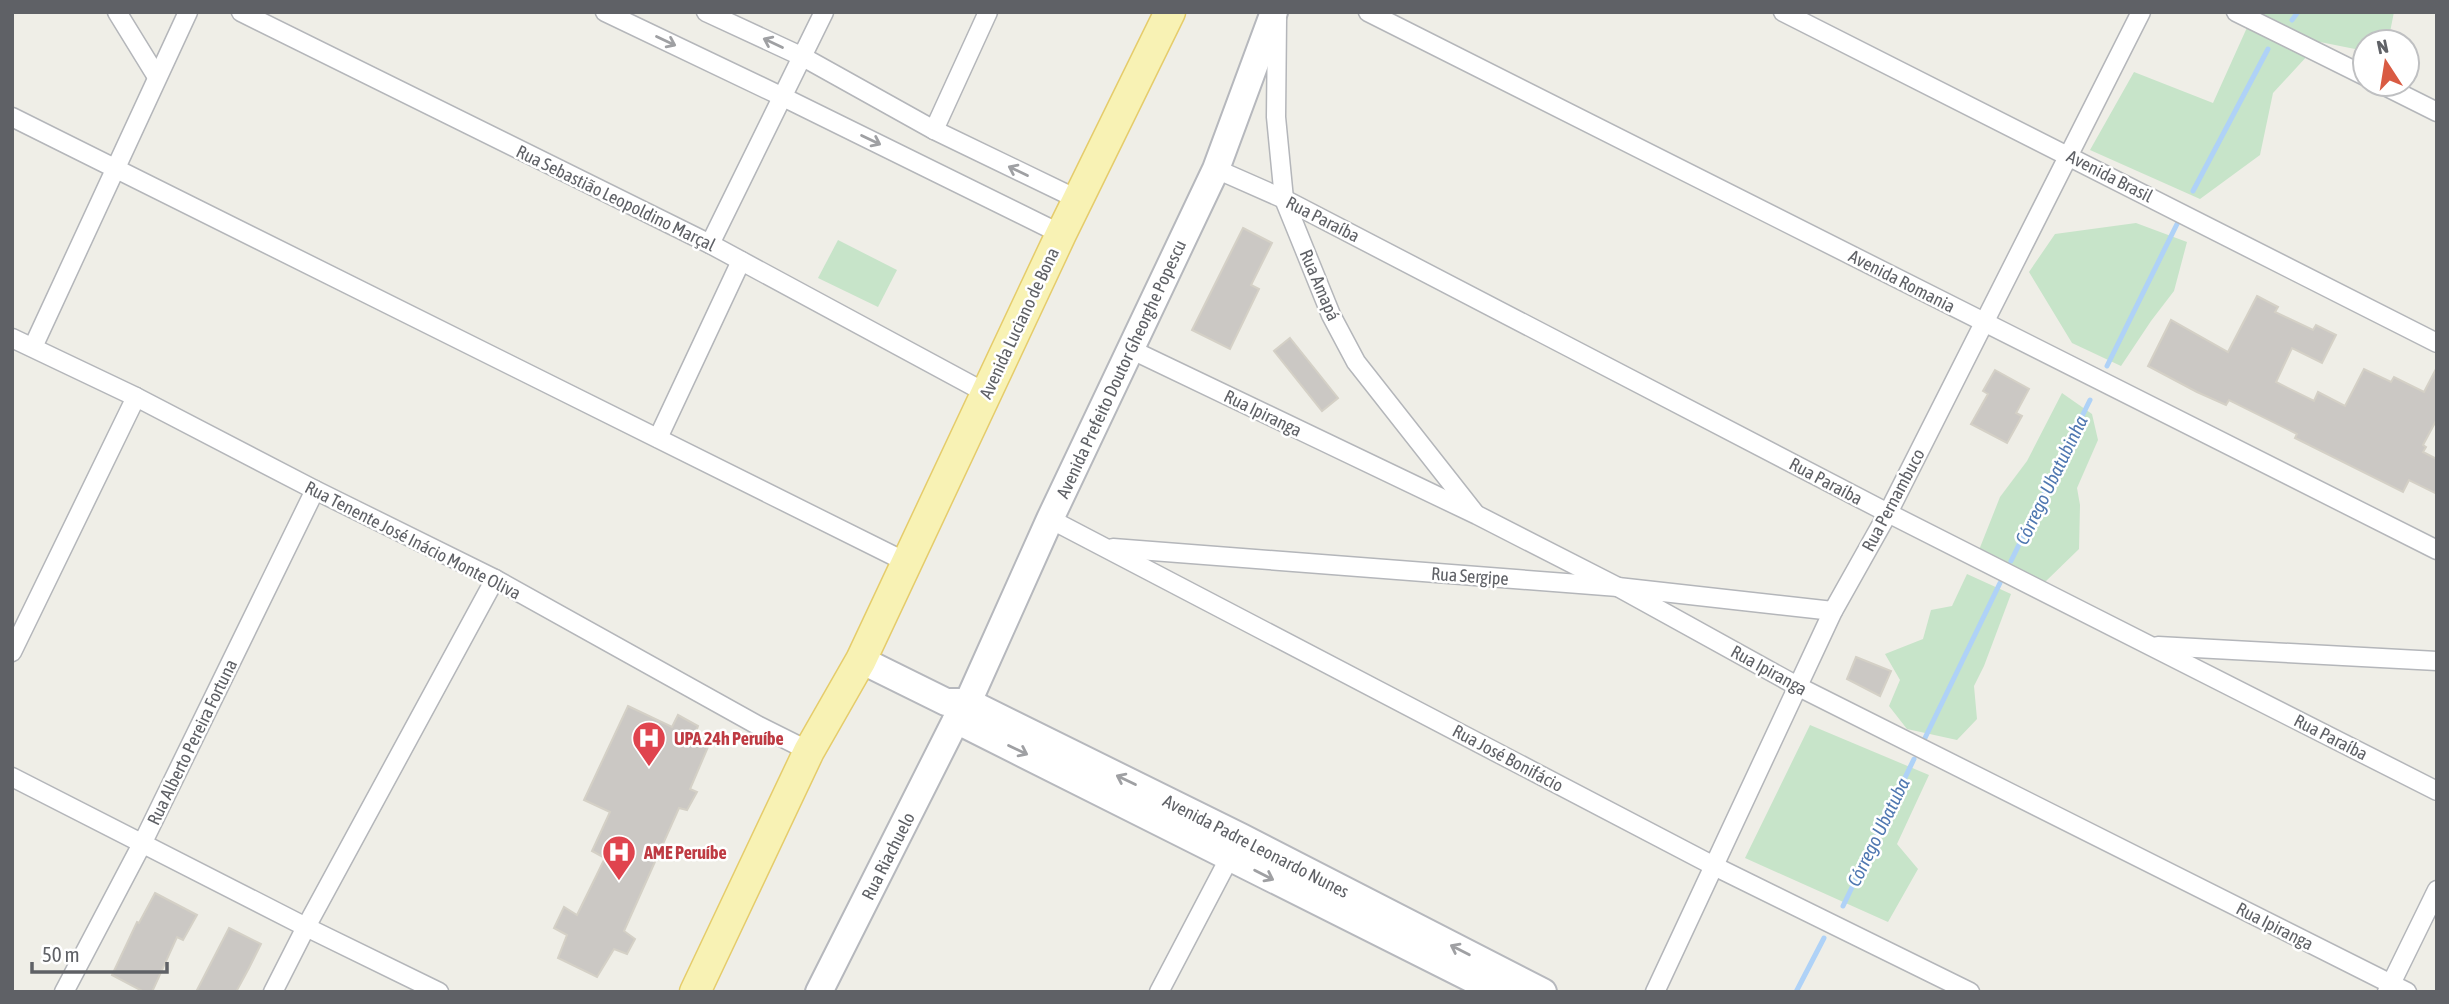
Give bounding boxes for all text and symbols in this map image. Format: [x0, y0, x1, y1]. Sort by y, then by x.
north arrow [2351, 28, 2421, 98]
text: N [2375, 34, 2390, 58]
one-way arrow [655, 35, 676, 49]
one-way arrow [763, 36, 784, 49]
one-way arrow [860, 134, 881, 148]
street label: Rua Sebastião Leopoldino Marçal [513, 141, 719, 256]
street label: Avenida Brasil [2064, 145, 2157, 207]
one-way arrow [1008, 163, 1029, 177]
street label: Rua Paraíba [1283, 192, 1363, 246]
street label: Avenida Prefeito Doutor Gheorghe Popescu [1052, 236, 1190, 502]
street label: Avenida Luciano de Bona [975, 244, 1063, 402]
street label: Avenida Romania [1845, 245, 1959, 317]
street label: Rua Amapá [1296, 246, 1344, 324]
street label: Rua Ipiranga [1221, 385, 1305, 441]
water label: Córrego Ubatubinha [2010, 412, 2092, 548]
street label: Rua Pernambuco [1857, 445, 1929, 555]
street label: Rua Paraíba [1786, 453, 1866, 509]
street label: Rua Tenente José Inácio Monte Oliva [302, 476, 524, 604]
street label: Rua Sergipe [1431, 563, 1509, 589]
street label: Rua Ipiranga [1727, 641, 1811, 699]
street label: Rua Alberto Pereira Fortuna [143, 656, 241, 828]
street label: Rua Paraíba [2291, 710, 2371, 764]
hospital icon: UPA 24h Peruíbe [630, 719, 668, 768]
street label: Rua José Bonifácio [1449, 720, 1567, 796]
place label: UPA 24h Peruíbe [674, 728, 784, 749]
one-way arrow [1007, 743, 1028, 757]
one-way arrow [1116, 773, 1137, 787]
water label: Córrego Ubatuba [1842, 774, 1914, 890]
street label: Avenida Padre Leonardo Nunes [1160, 790, 1352, 902]
street label: Rua Riachuelo [857, 809, 919, 903]
hospital icon: AME Peruíbe [600, 833, 638, 882]
place label: AME Peruíbe [643, 842, 727, 863]
one-way arrow [1253, 868, 1274, 882]
street label: Rua Ipiranga [2233, 898, 2317, 954]
scale bar [32, 930, 166, 974]
text: 50 m [42, 942, 80, 966]
one-way arrow [1450, 943, 1471, 957]

